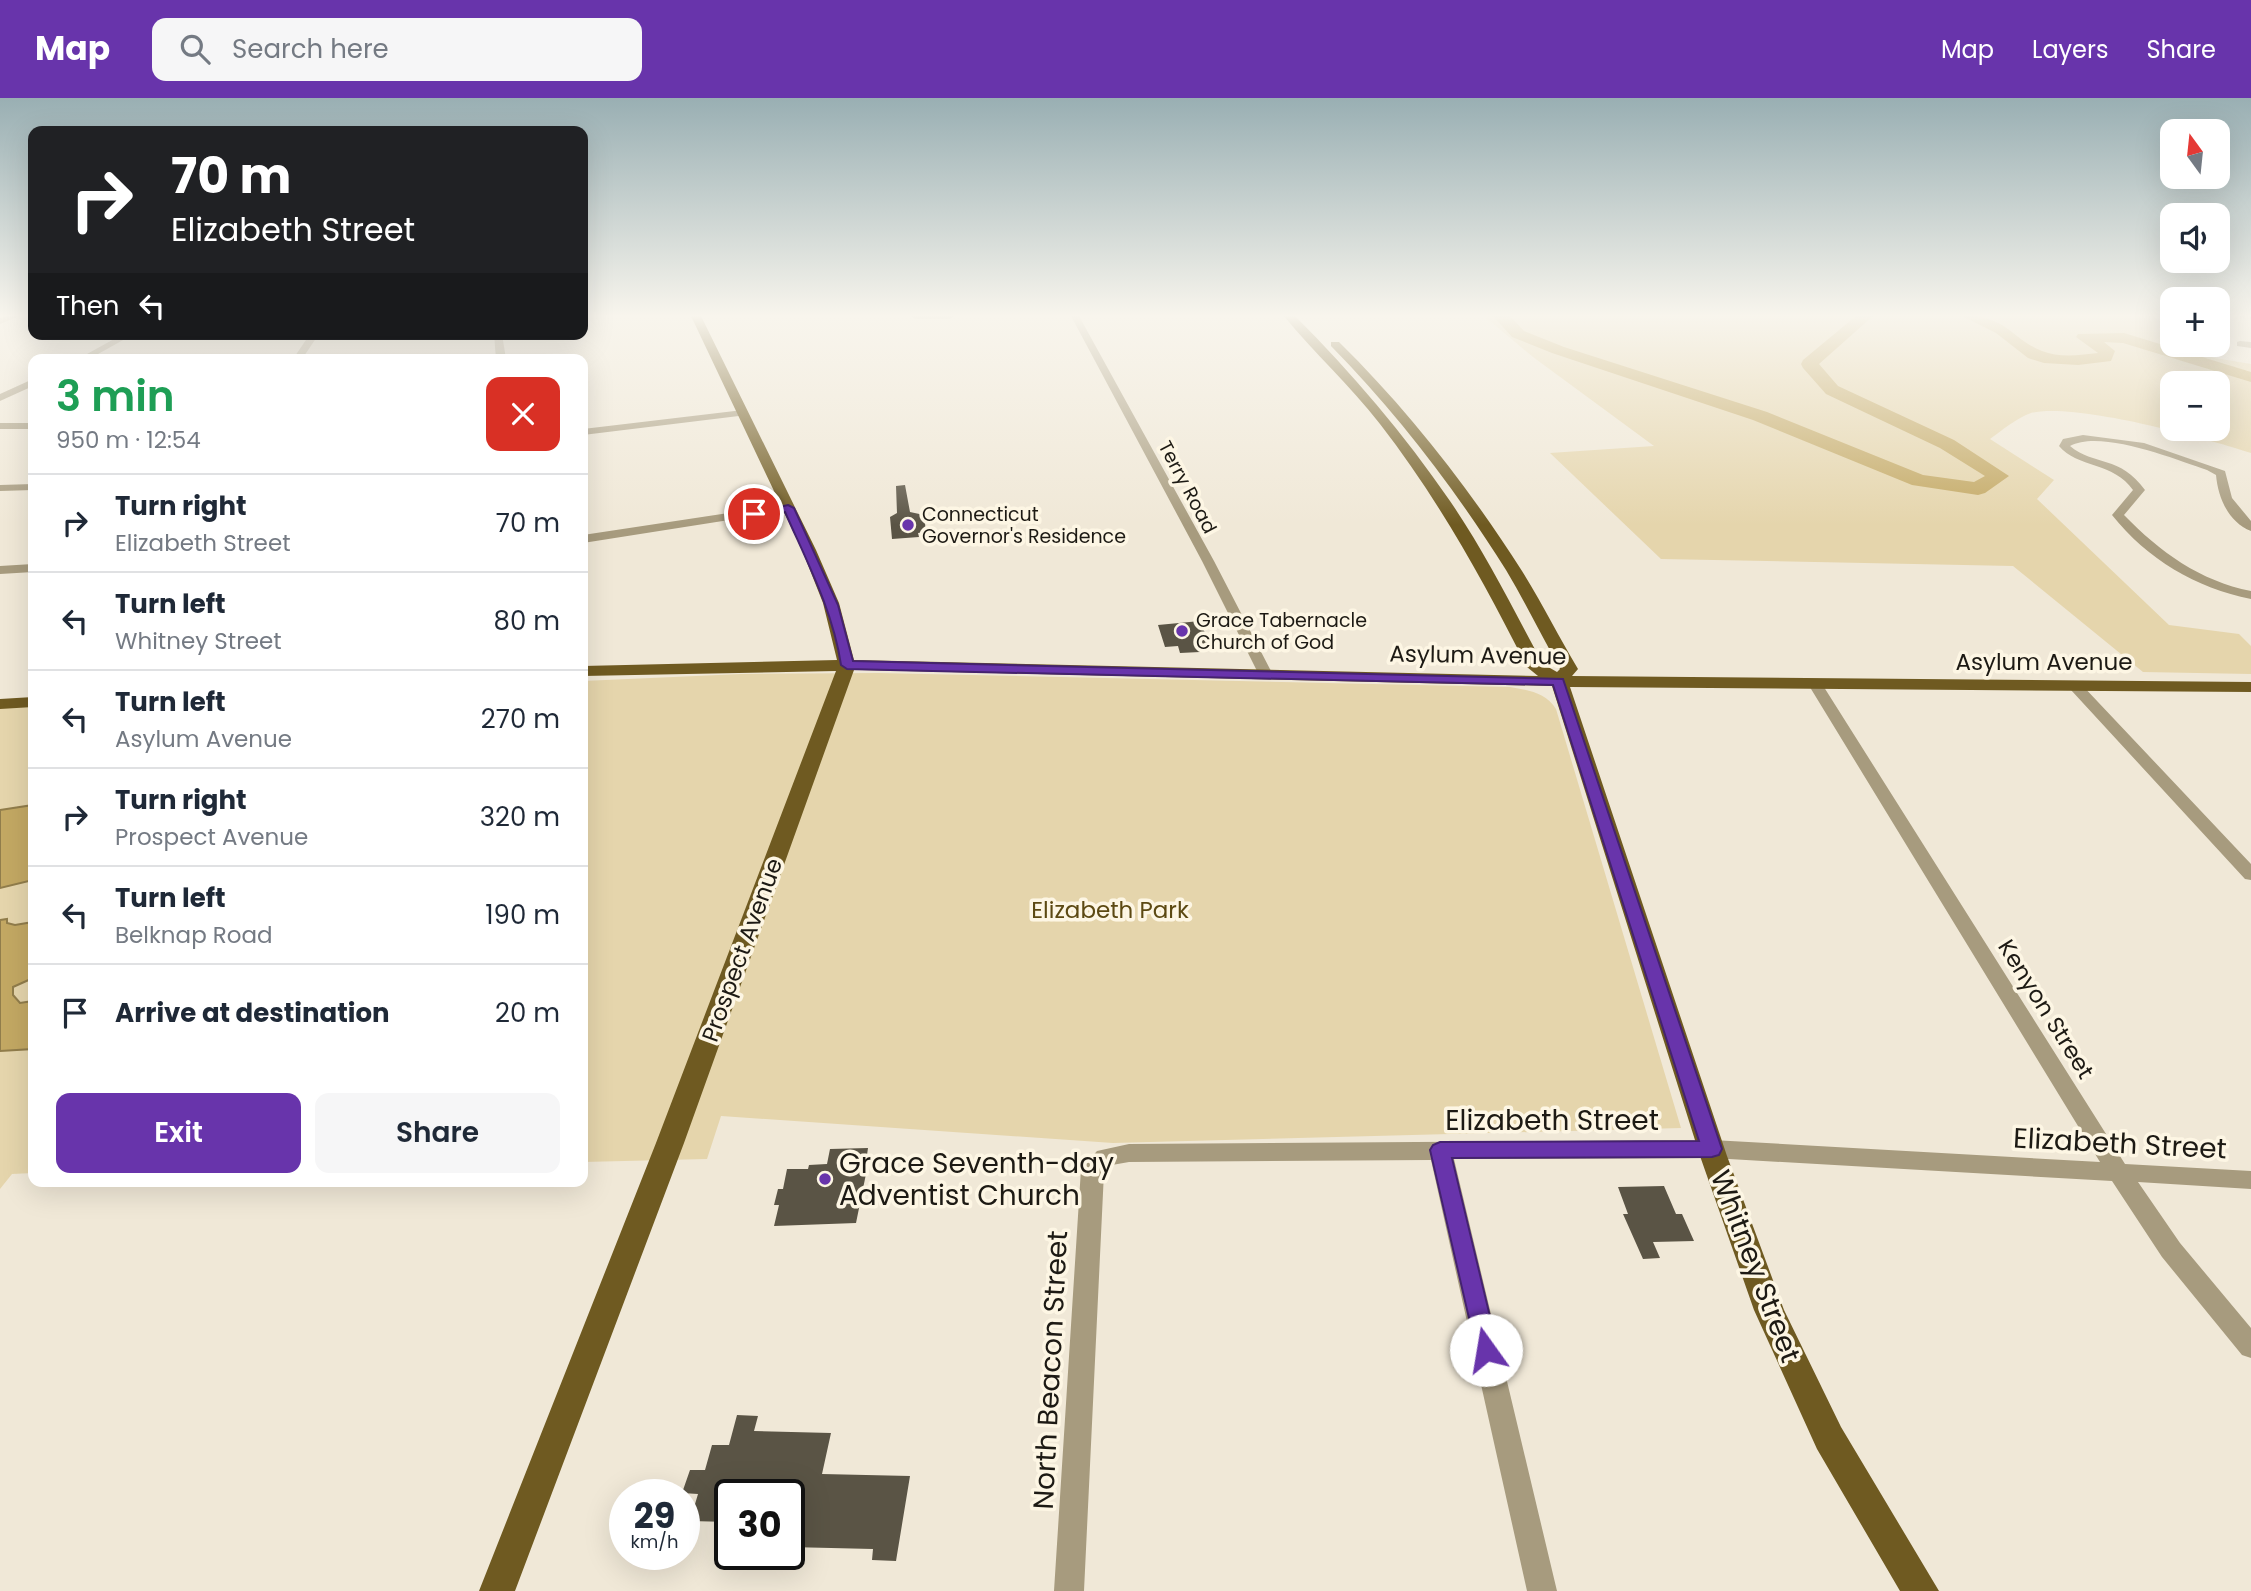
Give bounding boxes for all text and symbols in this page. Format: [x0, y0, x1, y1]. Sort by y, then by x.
search box [152, 18, 642, 81]
text: Map [35, 25, 110, 72]
icon: search [176, 30, 214, 68]
text: Search here [232, 31, 389, 67]
text: Map [1941, 33, 1994, 66]
text: Layers [2032, 33, 2108, 66]
text: Share [2146, 33, 2216, 66]
north arrow [2160, 119, 2230, 189]
map controls [2160, 119, 2230, 441]
text: 70 m [171, 142, 291, 210]
icon: right [56, 154, 147, 245]
button: sound [2160, 203, 2230, 273]
text: Elizabeth Street [171, 207, 415, 252]
icon: left [133, 287, 171, 325]
button: + [2160, 287, 2230, 357]
text: Then [56, 288, 119, 324]
text: 3 min [56, 367, 175, 426]
button: − [2160, 371, 2230, 441]
button: close [486, 377, 560, 451]
text: 950 m · 12:54 [56, 424, 201, 456]
street label: Terry Road [1152, 436, 1223, 538]
pin [724, 484, 784, 544]
text: Turn right [115, 488, 247, 524]
icon: arrive [735, 495, 773, 533]
place label: Connecticut Governor's Residence [922, 501, 1126, 550]
icon: right [56, 504, 94, 542]
text: 70 m [496, 505, 560, 541]
marker: Connecticut Governor's Residence [900, 517, 916, 533]
text: Elizabeth Street [115, 527, 291, 559]
text: Turn left [115, 586, 226, 622]
icon: left [56, 602, 94, 640]
text: 80 m [494, 603, 560, 639]
place label: Grace Tabernacle Church of God [1196, 607, 1367, 656]
marker: Grace Tabernacle Church of God [1174, 623, 1190, 639]
text: Whitney Street [115, 625, 282, 657]
street label: Asylum Avenue [1389, 637, 1567, 673]
street label: Asylum Avenue [1955, 646, 2133, 678]
text: Turn left [115, 684, 226, 720]
icon: left [56, 700, 94, 738]
text: 270 m [481, 701, 560, 737]
text: Asylum Avenue [115, 723, 292, 755]
text: Turn right [115, 782, 247, 818]
icon: right [56, 798, 94, 836]
text: 320 m [480, 799, 560, 835]
text: Prospect Avenue [115, 821, 308, 853]
street label: Prospect Avenue [694, 854, 790, 1046]
text: Turn left [115, 880, 226, 916]
park label: Elizabeth Park [1031, 894, 1189, 926]
icon: left [56, 896, 94, 934]
text: 190 m [485, 897, 560, 933]
text: Belknap Road [115, 919, 273, 951]
street label: Kenyon Street [1990, 933, 2102, 1085]
icon: arrive [56, 994, 94, 1032]
text: Arrive at destination [115, 995, 390, 1031]
text: 20 m [495, 995, 560, 1031]
button: Exit [56, 1093, 301, 1173]
button: Share [315, 1093, 560, 1173]
street label: Elizabeth Street [1445, 1101, 1659, 1140]
street label: Elizabeth Street [2012, 1118, 2228, 1169]
place label: Grace Seventh-day Adventist Church [839, 1144, 1114, 1215]
street label: Whitney Street [1701, 1165, 1810, 1368]
marker: Grace Seventh-day Adventist Church [817, 1171, 833, 1187]
street label: North Beacon Street [1024, 1230, 1077, 1511]
position arrow [1449, 1313, 1523, 1387]
speed limit sign: 30 [714, 1479, 805, 1570]
text: 29 [634, 1491, 675, 1540]
text: km/h [631, 1529, 678, 1554]

